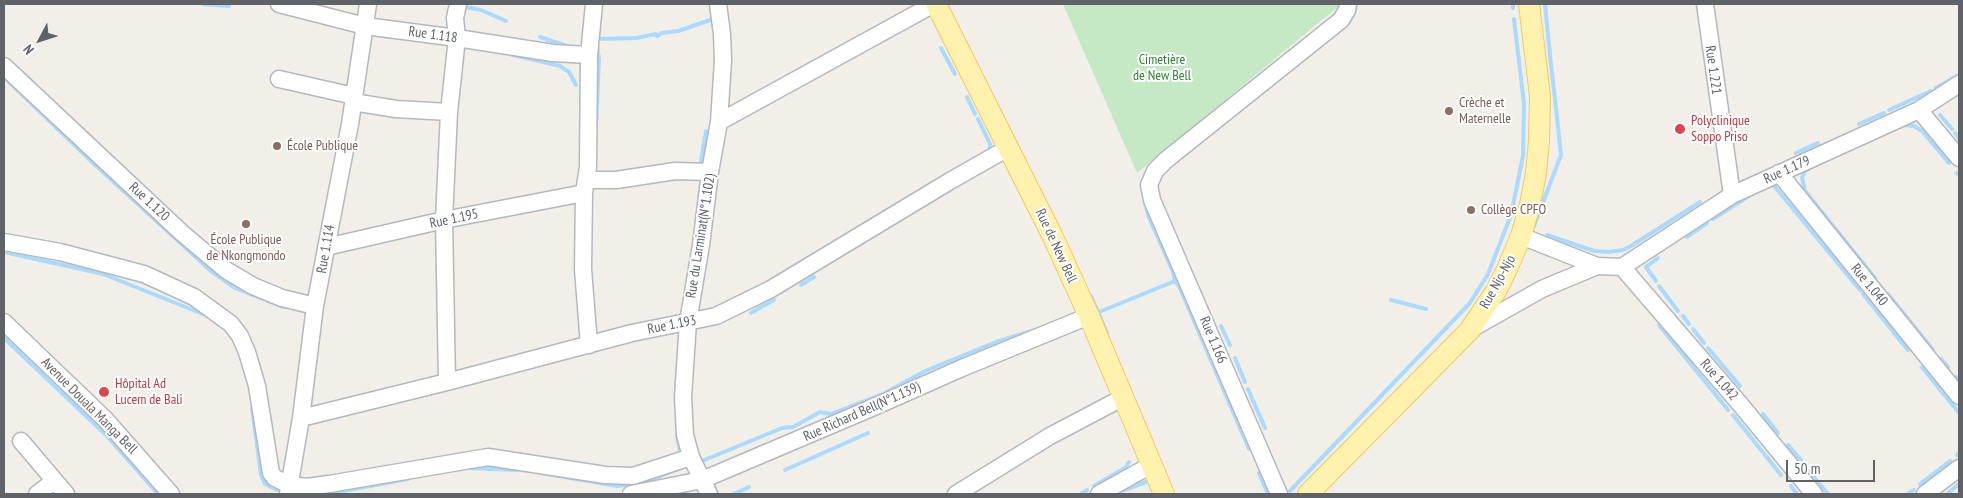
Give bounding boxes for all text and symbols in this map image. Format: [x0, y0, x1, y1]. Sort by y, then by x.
north arrow [15, 15, 65, 65]
street label: Rue 1.118 [407, 23, 459, 47]
text: N [19, 41, 38, 58]
street label: Rue 1.221 [1701, 44, 1725, 96]
park label: Cimetière de New Bell [1133, 52, 1191, 84]
place label: Crèche et Maternelle [1459, 95, 1511, 128]
marker: Crèche et Maternelle [1443, 105, 1455, 117]
place label: Polyclinique Soppo Priso [1691, 113, 1750, 146]
marker: Polyclinique Soppo Priso [1673, 122, 1687, 136]
place label: École Publique [287, 138, 358, 154]
marker: École Publique [271, 140, 283, 152]
street label: Rue 1.179 [1761, 152, 1813, 188]
street label: Rue du Larminat(N°1.102) [683, 172, 719, 300]
street label: Rue 1.120 [125, 179, 173, 225]
place label: Collège CPFO [1481, 202, 1546, 218]
marker: Collège CPFO [1465, 204, 1477, 216]
street label: Rue 1.195 [428, 206, 480, 232]
street label: Rue de New Bell [1032, 206, 1080, 286]
marker: École Publique de Nkongmondo [240, 218, 252, 230]
street label: Rue 1.114 [313, 223, 339, 275]
place label: École Publique de Nkongmondo [206, 232, 286, 264]
street label: Rue Njo-Njo [1476, 252, 1520, 312]
street label: Rue 1.040 [1847, 261, 1891, 309]
street label: Rue 1.193 [646, 312, 698, 338]
street label: Rue 1.166 [1196, 314, 1230, 366]
street label: Avenue Douala Manga Bell [37, 354, 141, 458]
street label: Rue 1.042 [1697, 356, 1741, 404]
place label: Hôpital Ad Lucem de Bali [115, 376, 183, 408]
street label: Rue Richard Bell(N°1.139) [801, 379, 923, 445]
marker: Hôpital Ad Lucem de Bali [97, 385, 111, 399]
scale bar [1788, 450, 1877, 482]
text: 50 m [1794, 459, 1820, 478]

